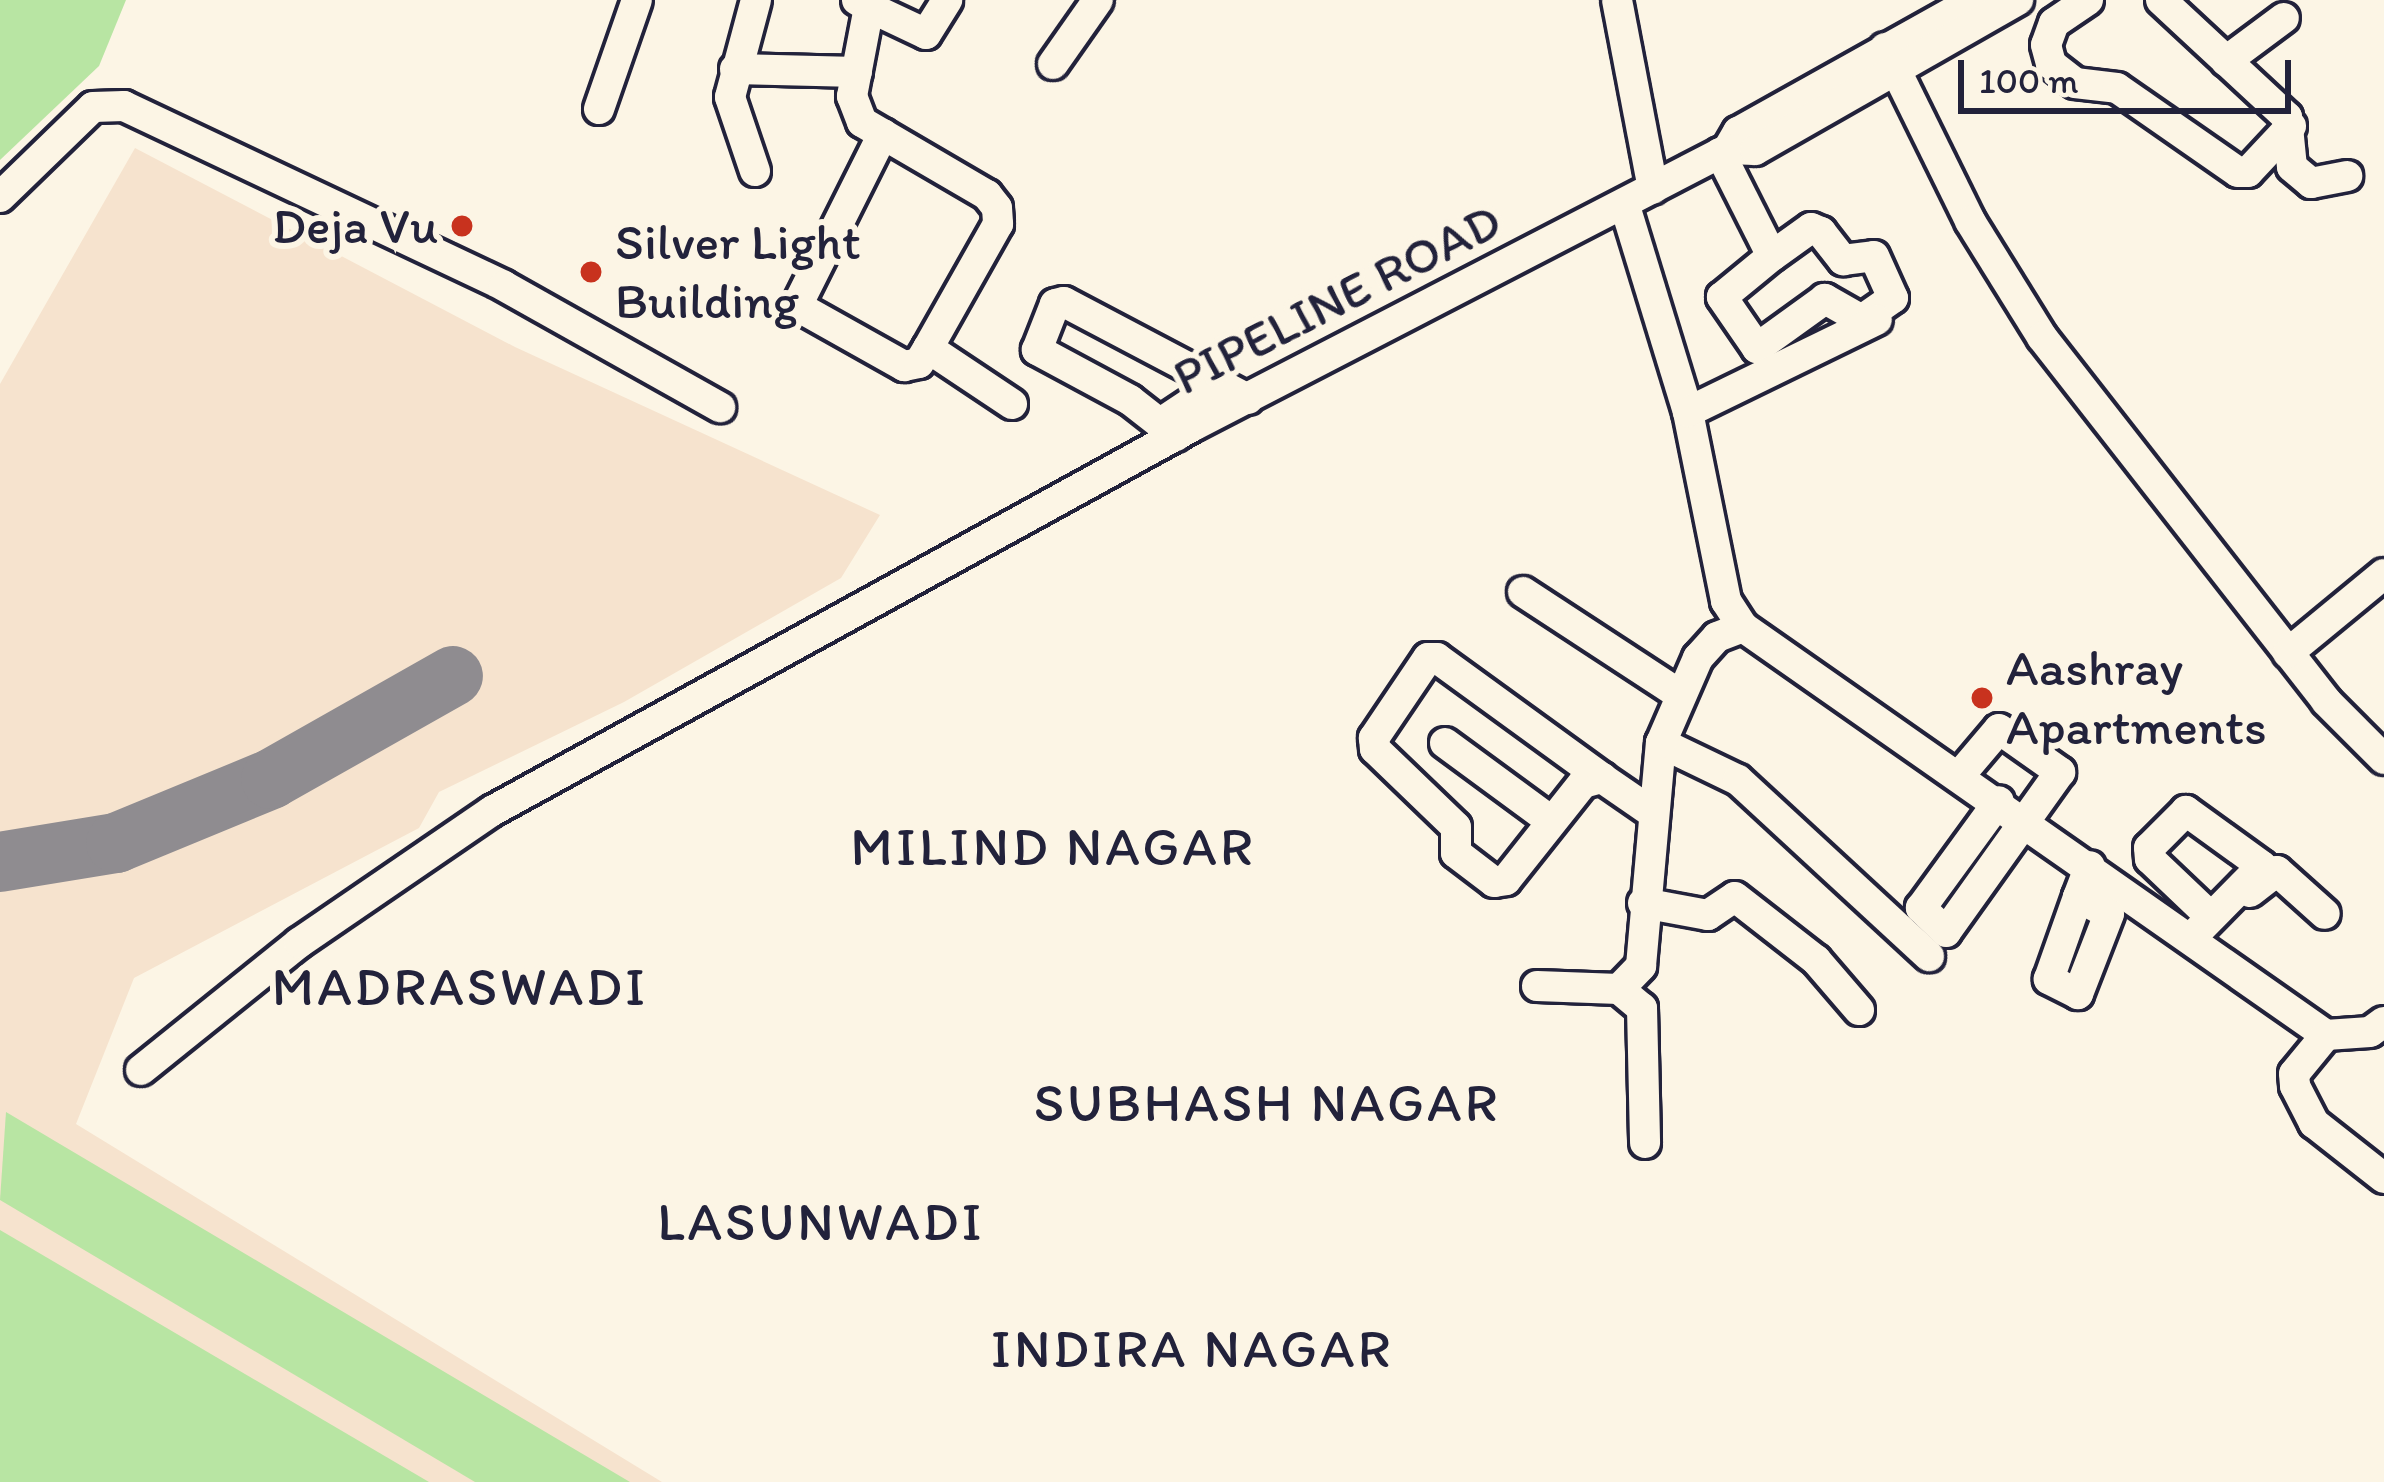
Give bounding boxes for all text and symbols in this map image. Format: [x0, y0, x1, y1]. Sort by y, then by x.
scale bar [1964, 36, 2297, 110]
text: 100 m [1979, 59, 2078, 102]
street label: PIPELINE ROAD [1164, 191, 1510, 407]
place label: Deja Vu [273, 195, 438, 257]
place label: Silver Light Building [615, 212, 861, 332]
marker: Deja Vu [449, 213, 475, 239]
marker: Silver Light Building [578, 259, 604, 285]
place label: Aashray Apartments [2006, 638, 2267, 758]
marker: Aashray Apartments [1969, 685, 1995, 711]
district label: MILIND NAGAR [853, 815, 1253, 879]
district label: MADRASWADI [272, 955, 648, 1019]
district label: SUBHASH NAGAR [1033, 1071, 1501, 1135]
district label: LASUNWADI [658, 1190, 984, 1254]
district label: INDIRA NAGAR [994, 1317, 1390, 1381]

